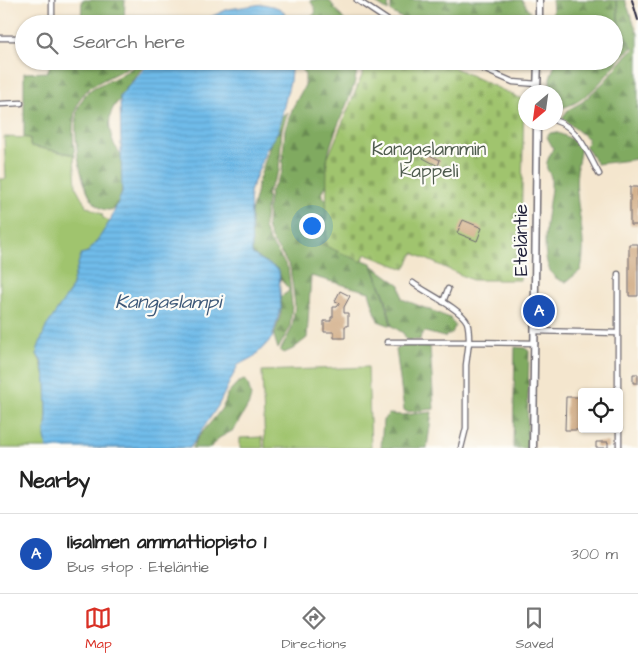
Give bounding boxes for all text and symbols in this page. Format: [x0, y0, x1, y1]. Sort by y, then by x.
search box [15, 15, 623, 70]
icon: search [33, 29, 61, 57]
text: Search here [73, 29, 185, 56]
north arrow [518, 85, 563, 130]
park label: Kangaslammin kappeli [372, 136, 486, 185]
street label: Eteläntie [508, 204, 535, 276]
your location [299, 213, 325, 239]
water label: Kangaslampi [115, 288, 224, 317]
pin: A [523, 292, 555, 330]
map controls [578, 388, 623, 433]
button: locate [578, 388, 623, 433]
text: Nearby [20, 466, 90, 495]
text: Iisalmen ammattiopisto 1 [67, 529, 266, 556]
text: A [31, 543, 41, 565]
text: 300 m [571, 543, 618, 565]
text: Bus stop · Eteläntie [67, 556, 209, 578]
tab: Map [84, 604, 112, 654]
tab: Directions [281, 604, 346, 654]
tab: Saved [515, 604, 554, 654]

